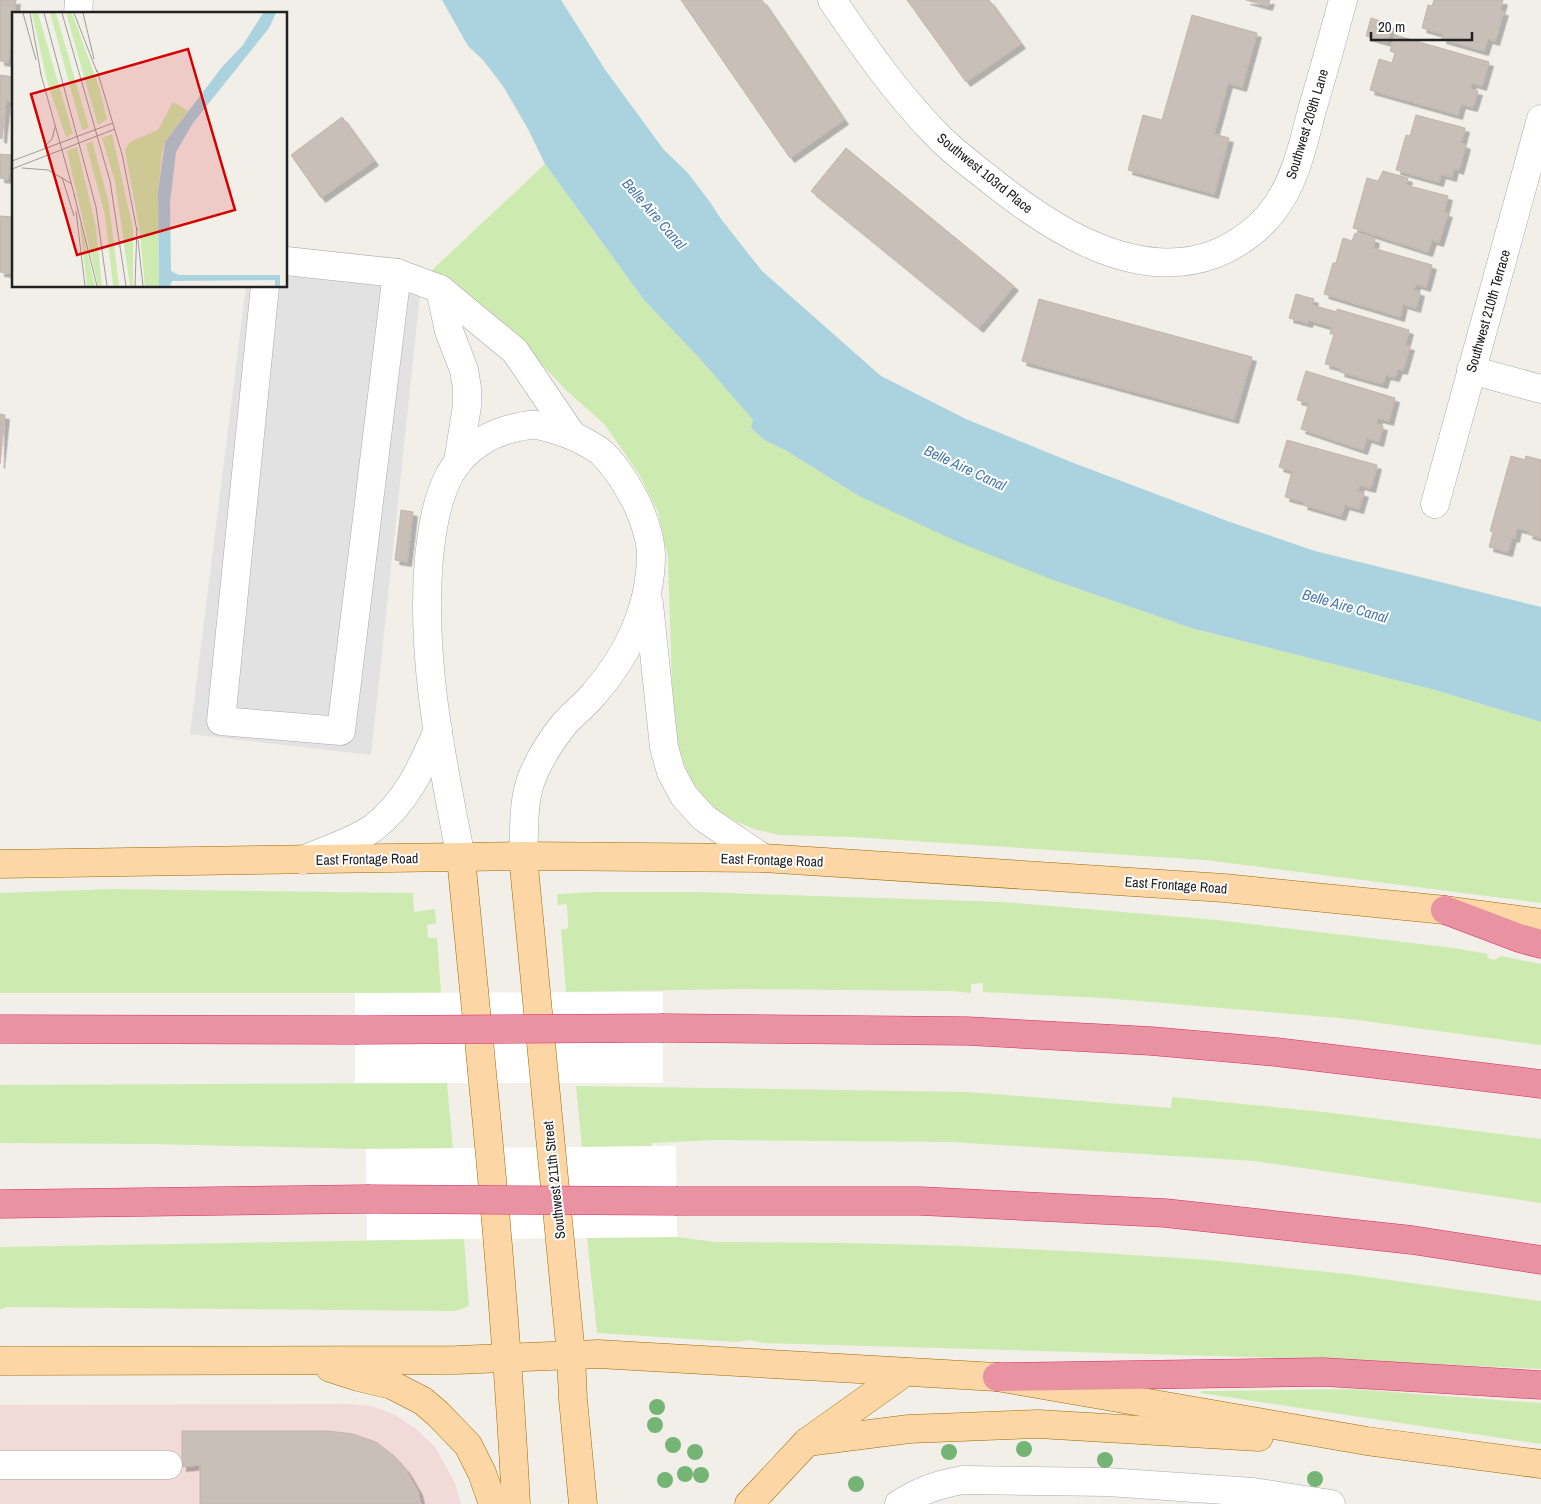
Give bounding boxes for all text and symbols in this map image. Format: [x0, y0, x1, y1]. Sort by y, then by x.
scale bar [1371, 10, 1472, 42]
inset map [12, 12, 288, 288]
text: 20 m [1378, 16, 1405, 37]
street label: Southwest 209th Lane [1282, 67, 1332, 181]
street label: Southwest 103rd Place [933, 129, 1037, 217]
water label: Belle Aire Canal [618, 174, 691, 254]
street label: Southwest 210th Terrace [1462, 248, 1514, 374]
water label: Belle Aire Canal [921, 439, 1010, 496]
water label: Belle Aire Canal [1300, 583, 1391, 628]
street label: East Frontage Road [315, 849, 419, 869]
street label: East Frontage Road [720, 849, 824, 871]
street label: East Frontage Road [1124, 872, 1228, 898]
street label: Southwest 211th Street [539, 1120, 569, 1240]

